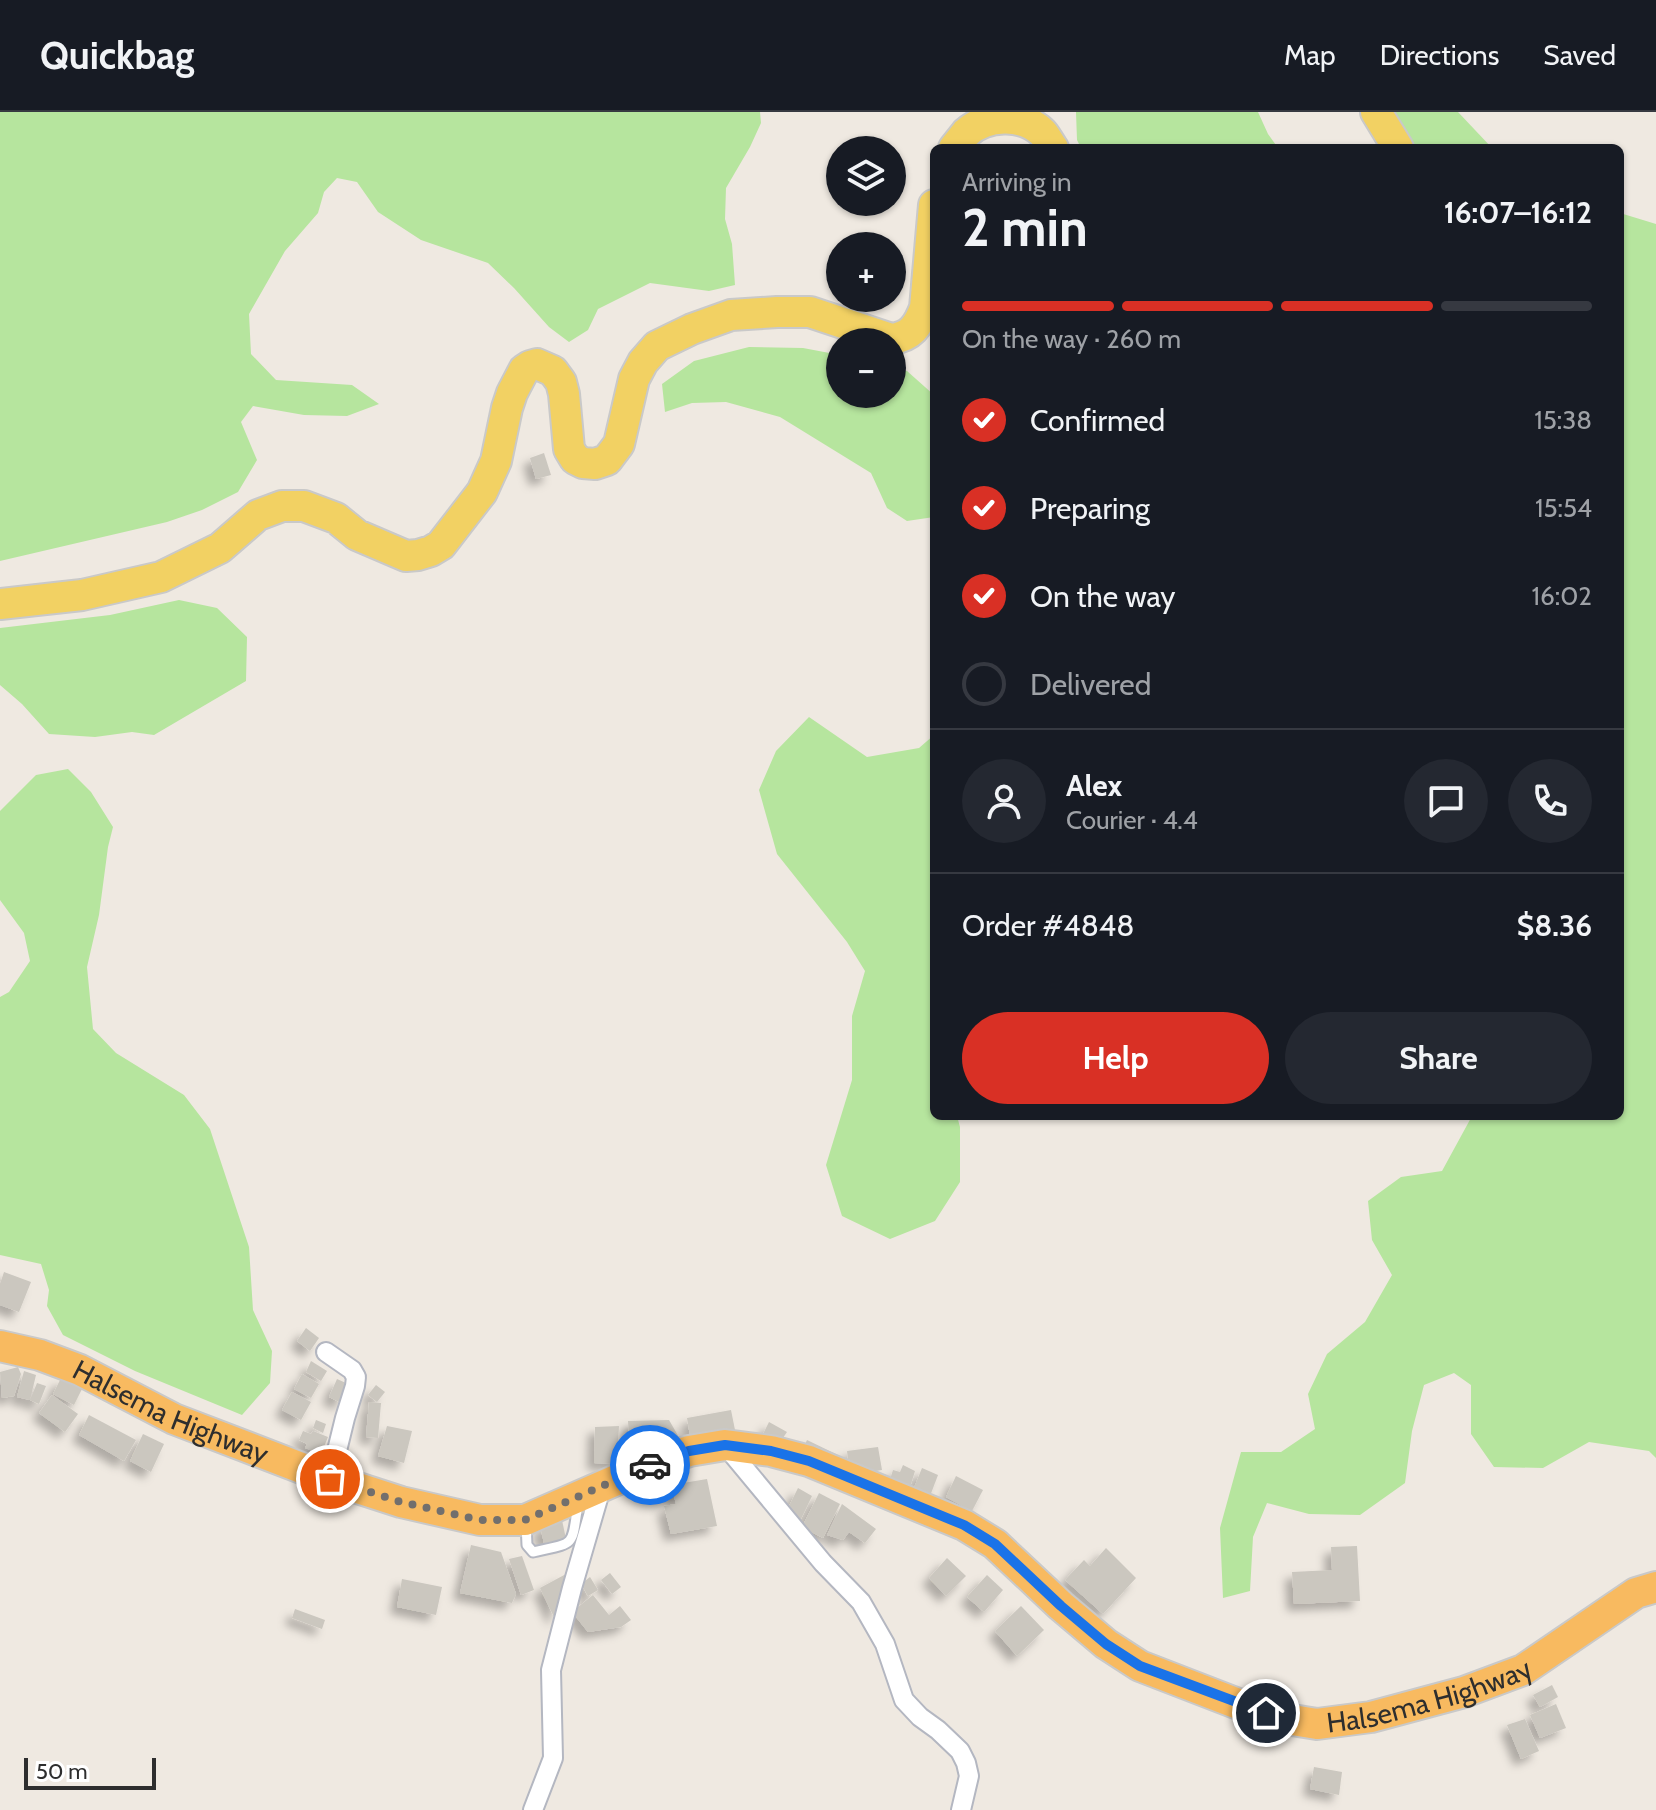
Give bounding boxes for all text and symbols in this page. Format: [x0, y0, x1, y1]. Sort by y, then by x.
text: Quickbag [40, 32, 194, 79]
text: Map [1284, 38, 1336, 72]
text: Directions [1380, 38, 1499, 72]
text: Saved [1543, 38, 1616, 72]
map controls [826, 136, 906, 408]
button: layers [826, 136, 906, 216]
text: Arriving in [962, 166, 1072, 198]
text: 16:07–16:12 [1444, 194, 1592, 231]
text: 2 min [962, 196, 1088, 259]
button: + [826, 232, 906, 312]
text: On the way · 260 m [962, 323, 1181, 355]
button: − [826, 328, 906, 408]
icon: check [962, 398, 1006, 442]
text: Confirmed [1030, 402, 1165, 439]
text: 15:38 [1534, 404, 1592, 436]
icon: check [962, 486, 1006, 530]
text: Preparing [1030, 490, 1150, 527]
text: 15:54 [1535, 492, 1592, 524]
icon: check [962, 574, 1006, 618]
text: On the way [1030, 578, 1175, 615]
text: 16:02 [1532, 580, 1592, 612]
text: Delivered [1030, 666, 1151, 703]
button: person [962, 759, 1046, 843]
button: chat [1404, 759, 1488, 843]
button: phone [1508, 759, 1592, 843]
text: Alex [1066, 767, 1122, 804]
text: Courier · 4.4 [1066, 804, 1198, 836]
text: Order #4848 [962, 907, 1134, 944]
text: $8.36 [1517, 907, 1592, 944]
button: Help [962, 1012, 1269, 1104]
button: Share [1285, 1012, 1592, 1104]
street label: Halsema Highway [67, 1352, 273, 1471]
courier [610, 1425, 690, 1505]
icon: car [628, 1443, 672, 1487]
pin [296, 1445, 364, 1513]
icon: bag [308, 1457, 352, 1501]
street label: Halsema Highway [1324, 1652, 1539, 1740]
pin [1232, 1679, 1300, 1747]
icon: home [1244, 1691, 1288, 1735]
scale bar [24, 1754, 156, 1790]
text: 50 m [36, 1758, 88, 1785]

